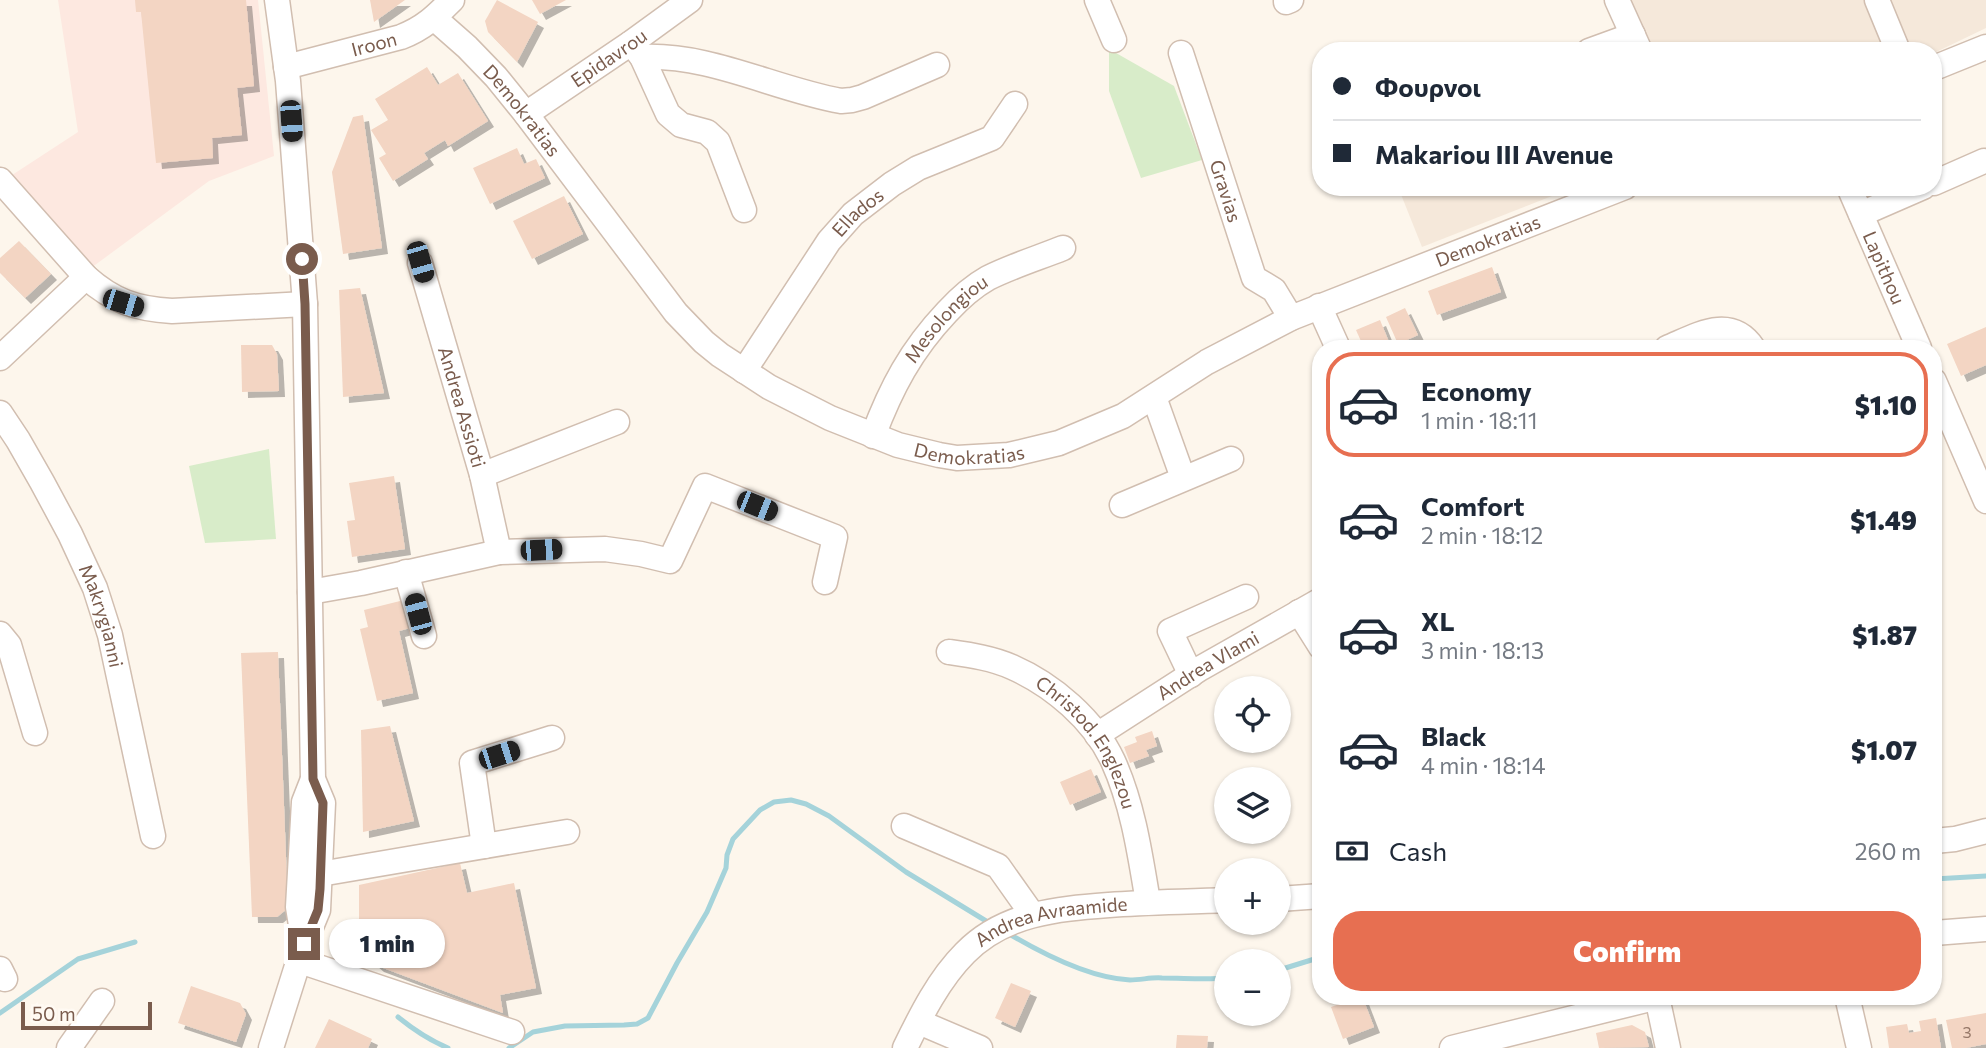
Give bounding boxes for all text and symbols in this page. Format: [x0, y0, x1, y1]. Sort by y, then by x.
street label: Epidavrou [566, 23, 651, 92]
street label: Iroon [349, 27, 399, 61]
street label: Demokratias [479, 59, 566, 161]
text: Φουρνοι [1375, 71, 1481, 102]
car [280, 99, 303, 143]
text: Makariou III Avenue [1375, 138, 1613, 169]
street label: Gravias [1205, 157, 1247, 225]
street label: Ellados [827, 183, 888, 241]
street label: Demokratias [1432, 209, 1543, 271]
street label: Lapithou [1859, 227, 1911, 308]
car [405, 239, 436, 285]
route start [286, 243, 318, 275]
street label: Mesolongiou [899, 269, 992, 367]
car [100, 287, 147, 319]
street label: Andrea Assioti [434, 344, 491, 470]
icon: car [1337, 373, 1400, 436]
text: Economy [1421, 375, 1532, 406]
text: $1.10 [1855, 389, 1917, 420]
text: 1 min · 18:11 [1421, 406, 1538, 434]
street label: Demokratias [912, 437, 1027, 469]
car [734, 488, 781, 524]
icon: car [1337, 488, 1400, 551]
text: Comfort [1421, 490, 1524, 521]
text: $1.49 [1850, 504, 1917, 535]
text: 2 min · 18:12 [1421, 521, 1543, 549]
car [520, 538, 563, 562]
street label: Makrygianni [75, 560, 129, 669]
car [403, 591, 434, 637]
icon: car [1337, 603, 1400, 666]
text: XL [1421, 605, 1455, 636]
text: $1.87 [1852, 619, 1917, 650]
street label: Andrea Vlami [1152, 626, 1263, 704]
text: 3 min · 18:13 [1421, 636, 1544, 664]
street label: Christod. Englezou [1032, 670, 1141, 811]
map controls [1214, 676, 1291, 1026]
button: locate [1214, 676, 1291, 753]
icon: car [1337, 718, 1400, 781]
text: Black [1421, 720, 1487, 751]
text: $1.07 [1851, 734, 1917, 765]
car [476, 739, 523, 771]
text: 4 min · 18:14 [1421, 751, 1545, 779]
button: layers [1214, 767, 1291, 844]
icon: cash [1333, 832, 1371, 870]
text: Cash [1389, 835, 1447, 866]
text: 260 m [1855, 837, 1921, 865]
button: + [1214, 858, 1291, 935]
street label: Andrea Avraamide [970, 892, 1128, 951]
button: Confirm [1333, 911, 1921, 991]
callout: 1 min [328, 920, 444, 968]
route end [288, 928, 320, 960]
text: 1 min [359, 929, 415, 957]
button: − [1214, 949, 1291, 1026]
scale bar [21, 999, 152, 1031]
text: 50 m [32, 1002, 76, 1025]
house number: 3 [1962, 1022, 1972, 1041]

